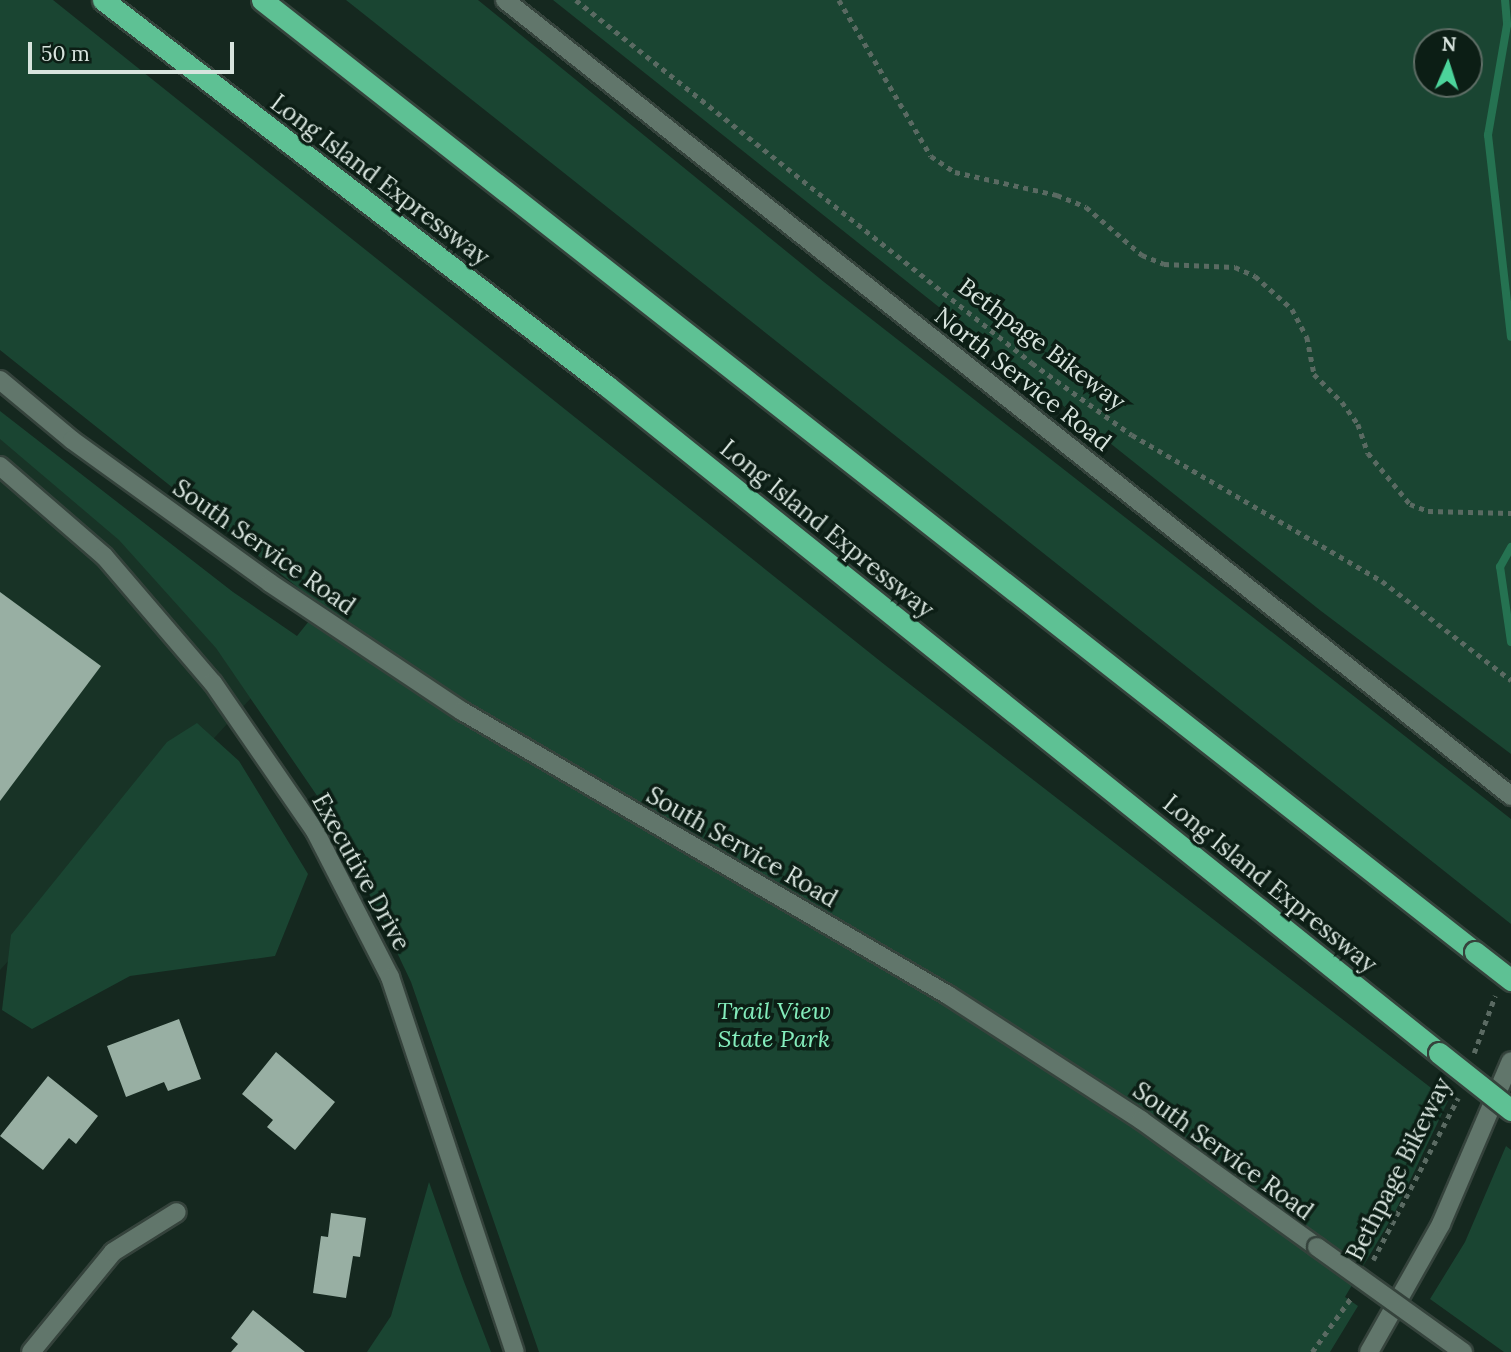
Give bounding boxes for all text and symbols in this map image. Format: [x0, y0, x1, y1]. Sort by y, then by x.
scale bar [32, 28, 238, 72]
north arrow [1413, 28, 1483, 98]
text: N [1441, 32, 1457, 56]
text: 50 m [41, 40, 90, 67]
street label: Long Island Expressway [265, 88, 495, 272]
street label: Bethpage Bikeway [953, 272, 1131, 416]
street label: North Service Road [929, 301, 1117, 457]
street label: Long Island Expressway [714, 434, 940, 624]
street label: South Service Road [167, 473, 361, 621]
street label: South Service Road [641, 781, 843, 913]
street label: Executive Drive [306, 789, 416, 955]
street label: Long Island Expressway [1157, 789, 1383, 979]
park label: Trail View State Park [717, 997, 831, 1053]
street label: Bethpage Bikeway [1340, 1073, 1458, 1265]
street label: South Service Road [1127, 1076, 1319, 1226]

